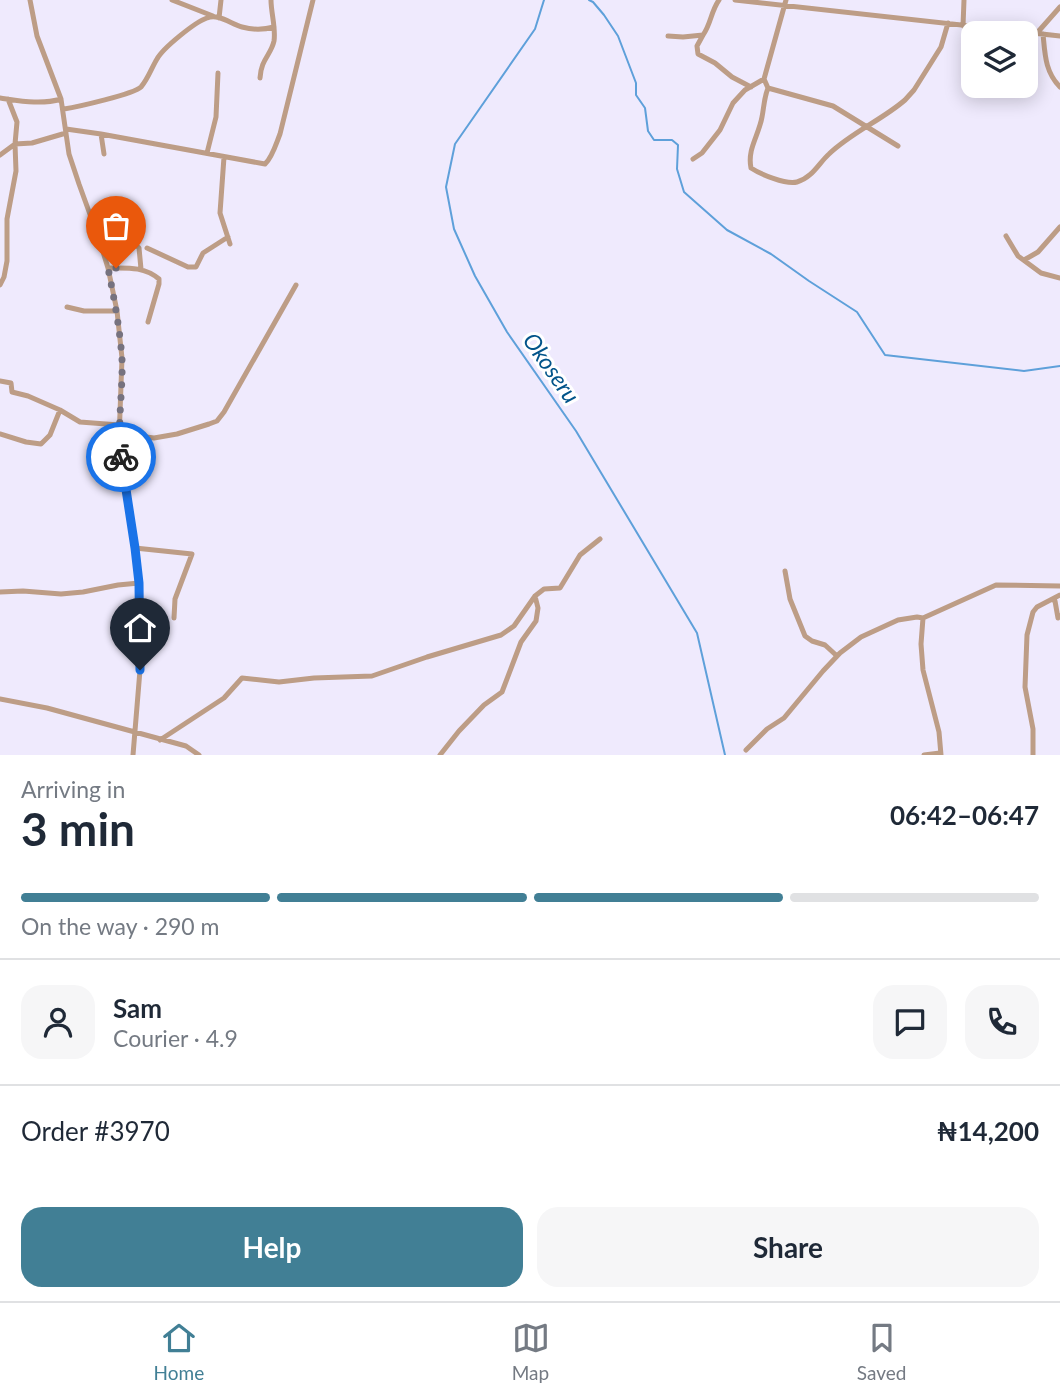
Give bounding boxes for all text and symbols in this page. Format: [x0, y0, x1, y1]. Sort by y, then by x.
map controls [961, 21, 1038, 98]
button: layers [961, 21, 1038, 98]
pin [86, 196, 146, 268]
icon: bag [97, 207, 135, 245]
water label: Okoseru [518, 327, 586, 408]
courier [86, 422, 156, 492]
icon: bike [102, 438, 140, 476]
pin [110, 598, 170, 670]
icon: home [121, 609, 159, 647]
text: Arriving in [21, 775, 125, 803]
text: 06:42–06:47 [890, 799, 1039, 831]
text: 3 min [21, 801, 135, 856]
text: On the way · 290 m [21, 912, 220, 940]
button: person [21, 985, 95, 1059]
button: chat [873, 985, 947, 1059]
button: phone [965, 985, 1039, 1059]
text: Sam [113, 992, 162, 1024]
text: Courier · 4.9 [113, 1024, 238, 1052]
text: Order #3970 [21, 1115, 170, 1147]
text: ₦14,200 [937, 1115, 1039, 1147]
button: Help [21, 1207, 523, 1287]
button: Share [537, 1207, 1039, 1287]
tab: Home [154, 1319, 204, 1384]
tab: Map [512, 1319, 550, 1384]
tab: Saved [857, 1319, 906, 1384]

